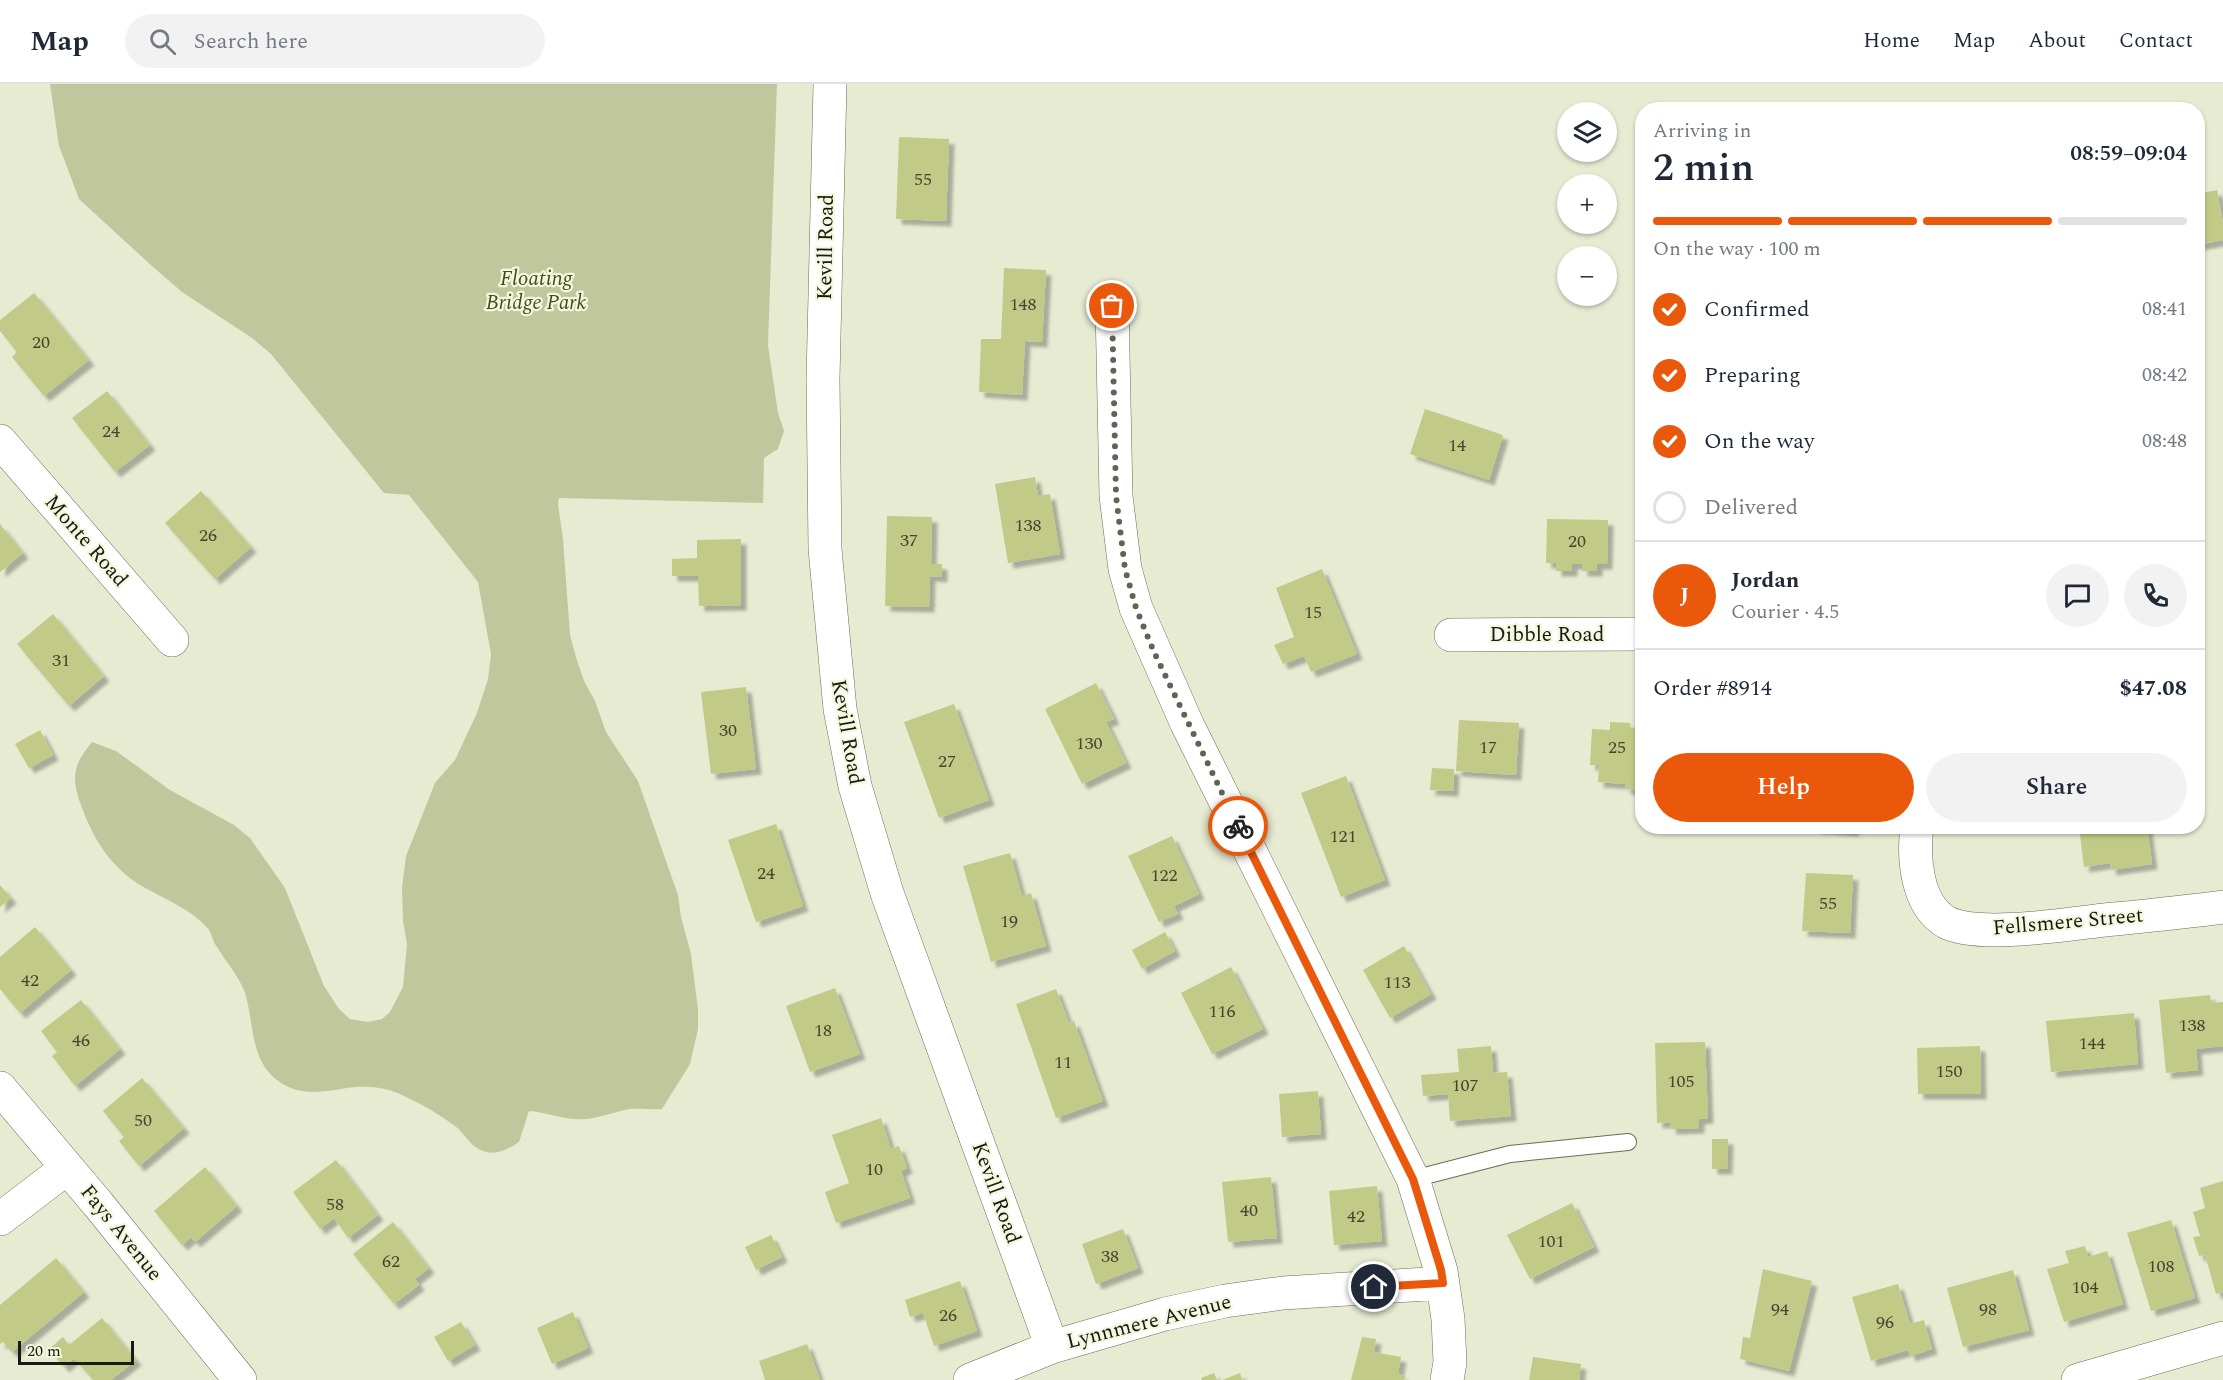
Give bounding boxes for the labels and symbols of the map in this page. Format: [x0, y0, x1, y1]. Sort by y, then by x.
house number: 55 [914, 166, 932, 193]
street label: Kevill Road [809, 194, 843, 300]
park label: Floating Bridge Park [486, 263, 587, 319]
pin [1086, 280, 1137, 331]
house number: 148 [1010, 291, 1037, 318]
house number: 20 [32, 329, 50, 356]
house number: 24 [102, 418, 120, 445]
house number: 14 [1448, 432, 1466, 459]
street label: Monte Road [37, 488, 135, 594]
house number: 138 [1015, 512, 1042, 539]
house number: 26 [199, 522, 217, 549]
house number: 37 [900, 527, 918, 554]
house number: 20 [1568, 528, 1586, 555]
house number: 15 [1304, 599, 1322, 626]
street label: Dibble Road [1489, 619, 1605, 651]
house number: 31 [52, 647, 70, 674]
street label: Kevill Road [822, 677, 872, 787]
house number: 30 [719, 717, 737, 744]
house number: 130 [1076, 730, 1103, 757]
house number: 17 [1479, 734, 1497, 761]
house number: 25 [1608, 734, 1626, 761]
house number: 27 [938, 748, 956, 775]
courier [1208, 796, 1268, 856]
house number: 121 [1330, 823, 1357, 850]
house number: 24 [757, 860, 775, 887]
house number: 122 [1151, 862, 1178, 889]
house number: 55 [1819, 890, 1837, 917]
street label: Fellsmere Street [1991, 899, 2145, 945]
house number: 19 [1000, 908, 1018, 935]
house number: 42 [21, 967, 39, 994]
house number: 113 [1384, 969, 1411, 996]
house number: 116 [1209, 998, 1236, 1025]
house number: 138 [2179, 1012, 2206, 1039]
house number: 18 [814, 1017, 832, 1044]
house number: 46 [72, 1027, 90, 1054]
house number: 144 [2079, 1030, 2106, 1057]
house number: 11 [1054, 1049, 1072, 1076]
house number: 150 [1936, 1058, 1963, 1085]
house number: 105 [1668, 1068, 1695, 1095]
house number: 107 [1452, 1072, 1479, 1099]
house number: 50 [134, 1107, 152, 1134]
street label: Kevill Road [963, 1138, 1029, 1248]
house number: 10 [865, 1156, 883, 1183]
street label: Fays Avenue [72, 1178, 170, 1288]
house number: 58 [326, 1191, 344, 1218]
house number: 40 [1240, 1197, 1258, 1224]
house number: 42 [1347, 1203, 1365, 1230]
house number: 101 [1538, 1228, 1565, 1255]
house number: 38 [1101, 1243, 1119, 1270]
house number: 62 [382, 1248, 400, 1275]
house number: 108 [2148, 1253, 2175, 1280]
pin [1348, 1261, 1399, 1312]
house number: 104 [2072, 1274, 2099, 1301]
street label: Lynnmere Avenue [1063, 1286, 1235, 1358]
house number: 94 [1771, 1296, 1789, 1323]
house number: 98 [1979, 1296, 1997, 1323]
house number: 26 [939, 1302, 957, 1329]
house number: 96 [1876, 1309, 1894, 1336]
scale bar [18, 1338, 134, 1366]

